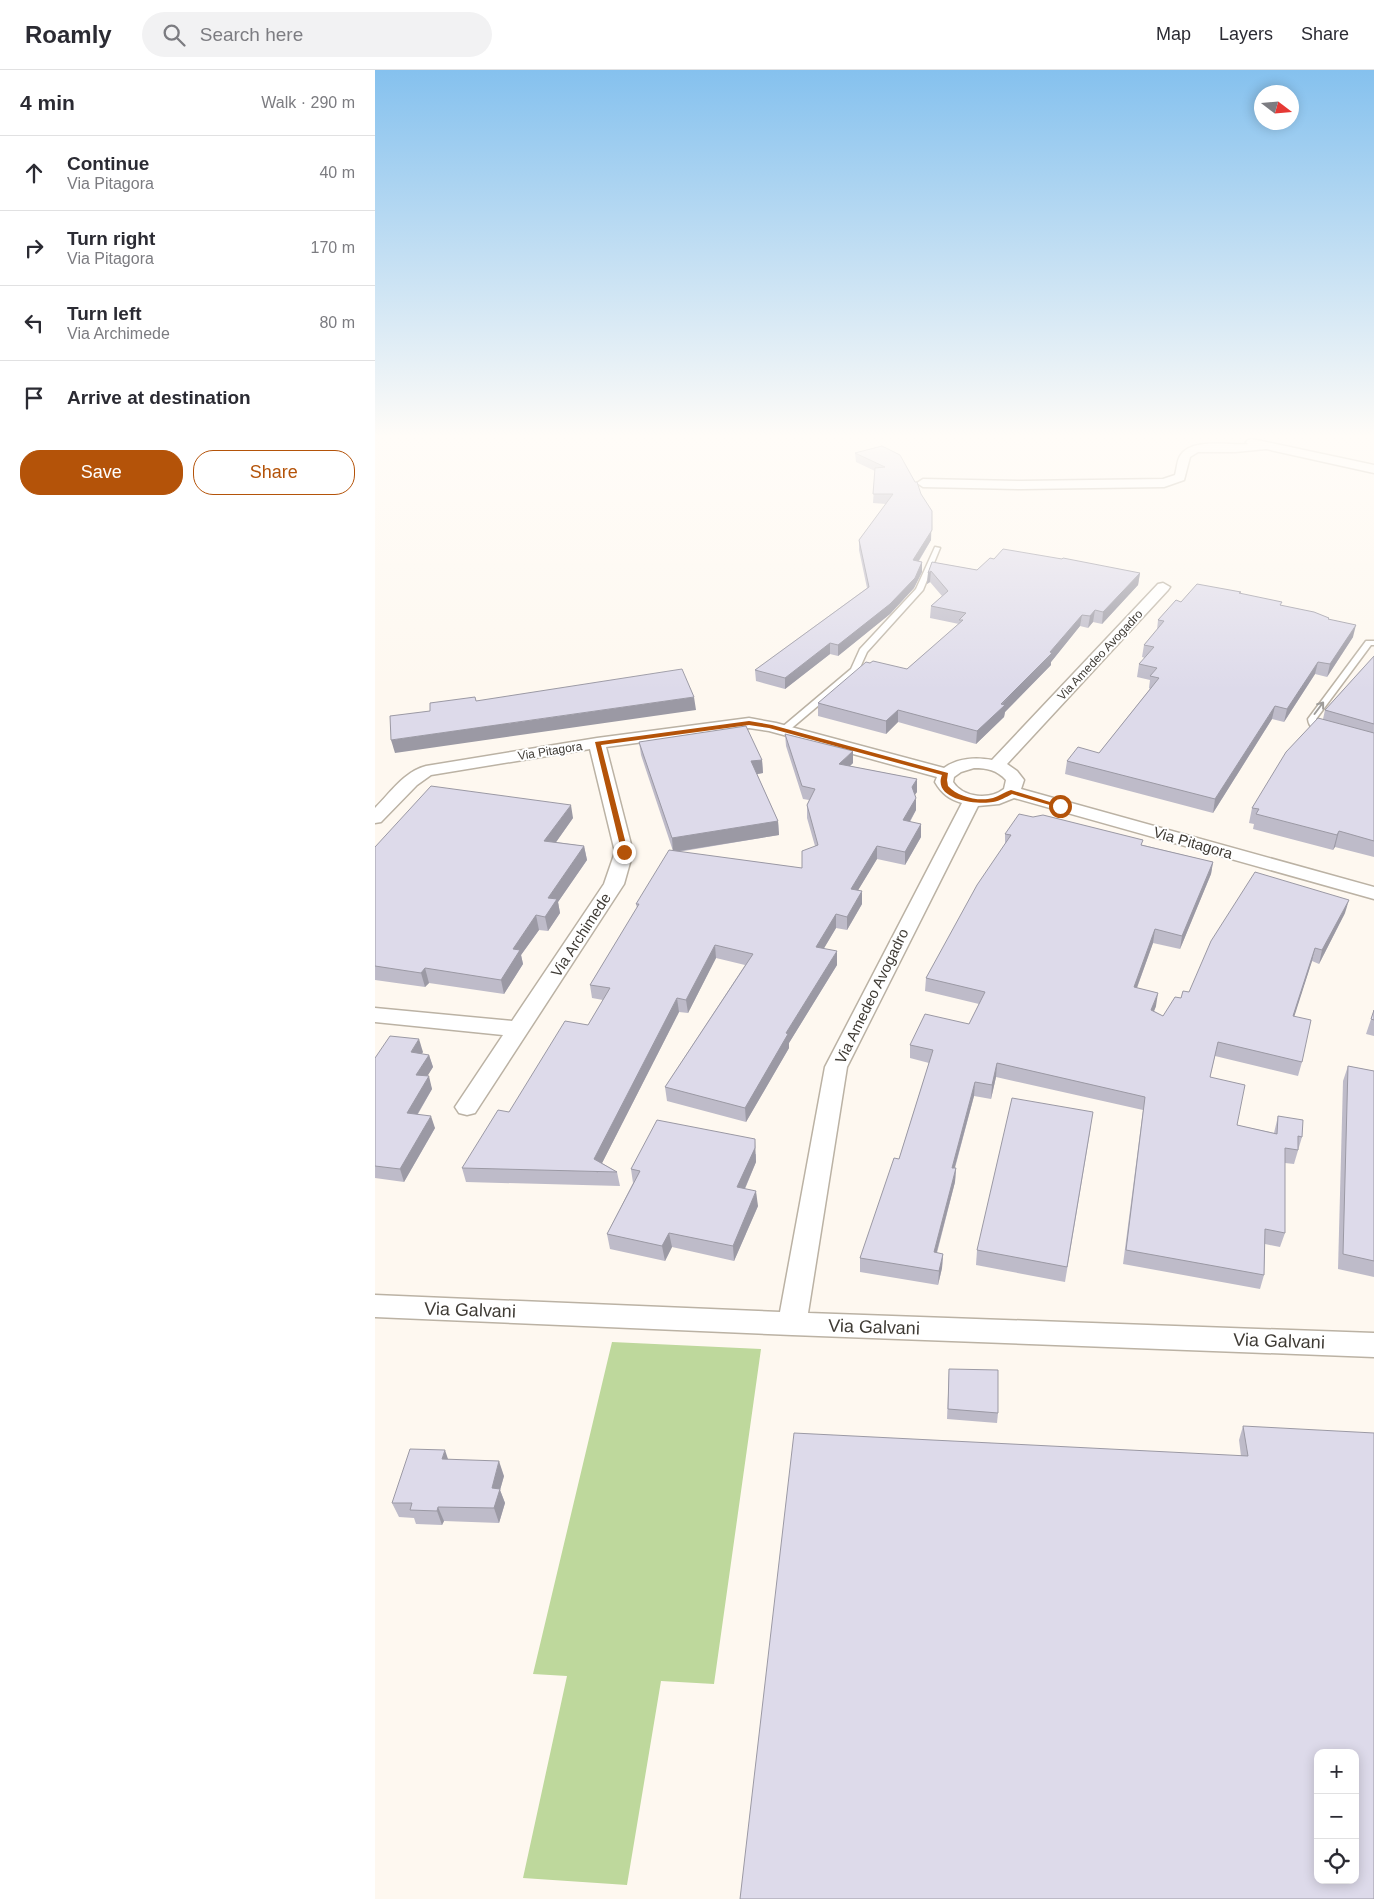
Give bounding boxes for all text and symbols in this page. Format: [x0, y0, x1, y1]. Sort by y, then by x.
search box [142, 12, 492, 57]
text: Roamly [25, 21, 112, 48]
icon: search [160, 21, 188, 49]
text: Search here [200, 24, 303, 45]
text: Map [1156, 24, 1191, 44]
text: Layers [1219, 24, 1273, 44]
text: Share [1301, 24, 1349, 44]
north arrow [1254, 85, 1299, 130]
text: 4 min [20, 91, 75, 114]
text: Walk · 290 m [261, 94, 355, 111]
text: Continue [67, 153, 149, 174]
icon: ahead [20, 159, 48, 187]
text: 40 m [319, 164, 355, 181]
text: Via Pitagora [67, 175, 154, 192]
text: Turn right [67, 228, 155, 249]
icon: right [20, 234, 48, 262]
text: 170 m [311, 239, 355, 256]
text: Via Pitagora [67, 250, 154, 267]
text: Turn left [67, 303, 142, 324]
icon: left [20, 309, 48, 337]
text: 80 m [319, 314, 355, 331]
text: Via Archimede [67, 325, 170, 342]
icon: arrive [20, 384, 48, 412]
text: Arrive at destination [67, 387, 251, 408]
button: Save [20, 450, 183, 495]
button: Share [193, 450, 355, 495]
street label: Via Amedeo Avogadro [1055, 607, 1146, 703]
one-way arrow [1314, 702, 1325, 715]
street label: Via Pitagora [517, 739, 584, 763]
route start [1049, 795, 1072, 818]
street label: Via Pitagora [1152, 823, 1235, 862]
route end [613, 841, 636, 864]
street label: Via Archimede [547, 890, 614, 980]
street label: Via Amedeo Avogadro [831, 926, 912, 1066]
street label: Via Galvani [424, 1298, 516, 1322]
street label: Via Galvani [828, 1315, 920, 1339]
street label: Via Galvani [1233, 1329, 1325, 1353]
map controls [1314, 1749, 1359, 1884]
button: + [1314, 1749, 1359, 1794]
button: − [1314, 1794, 1359, 1839]
button: locate [1314, 1839, 1359, 1884]

